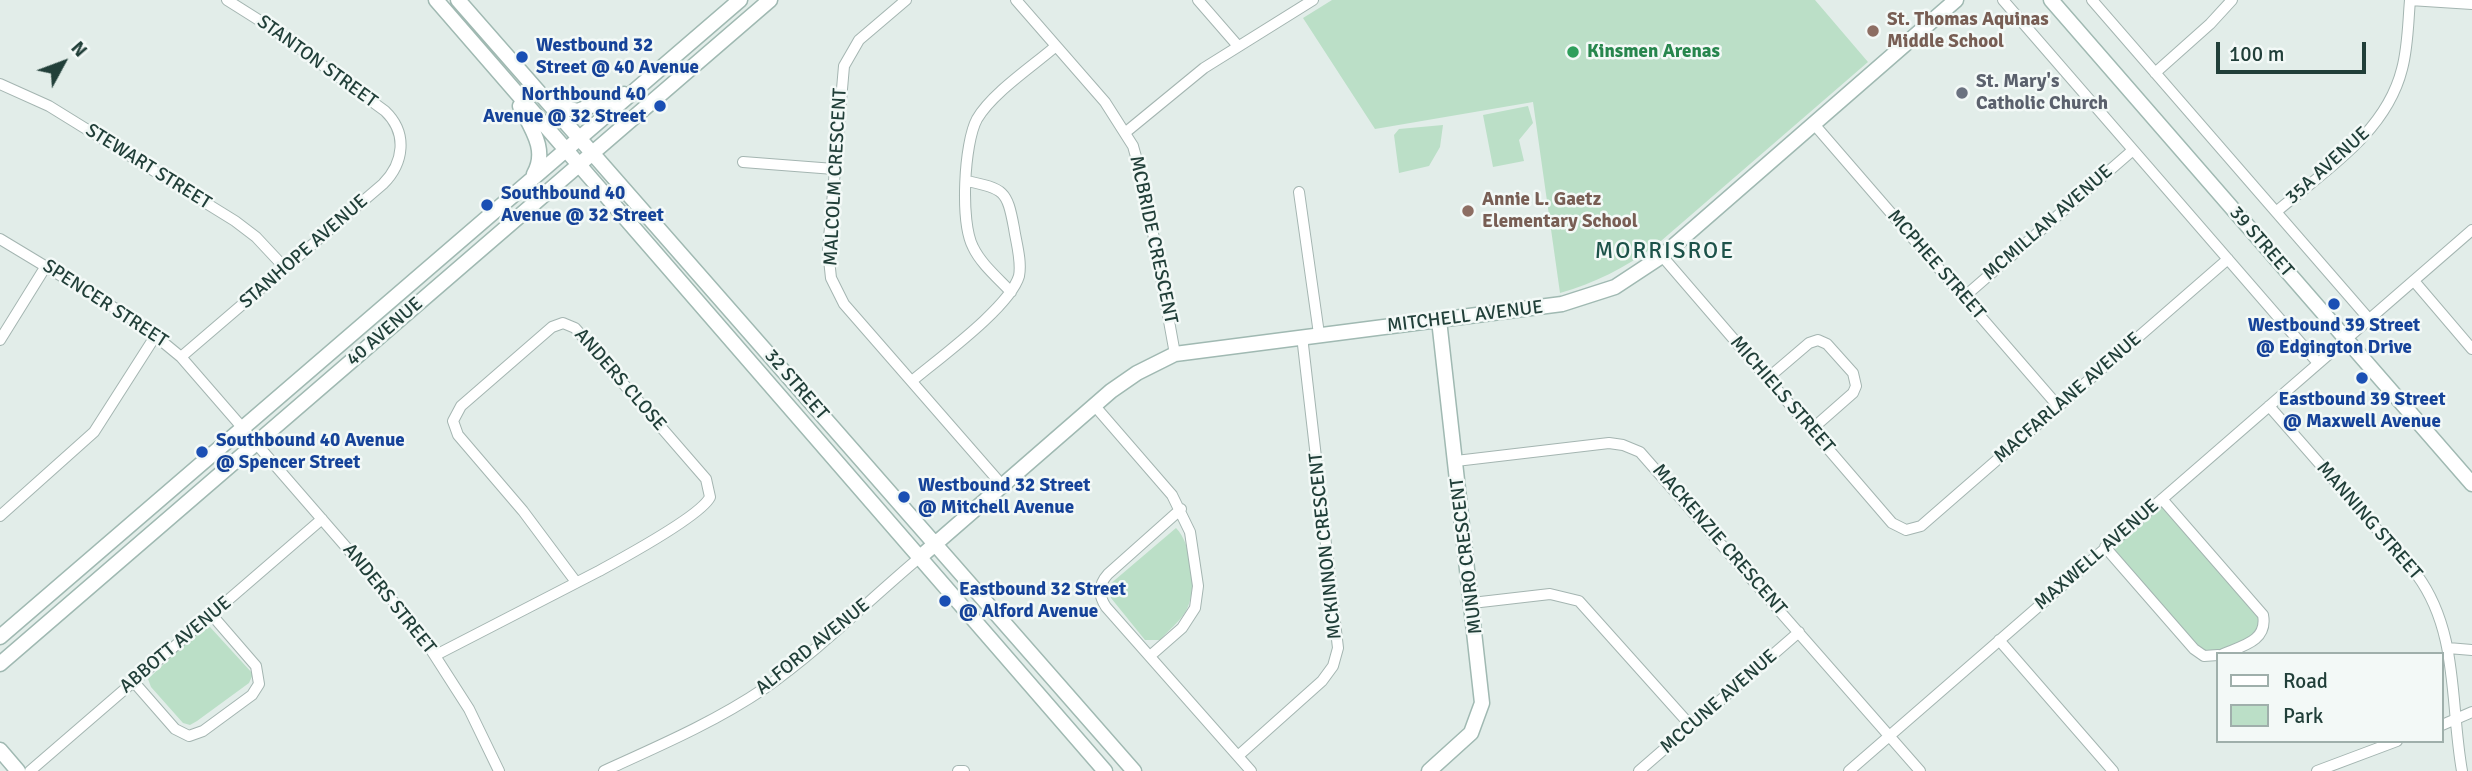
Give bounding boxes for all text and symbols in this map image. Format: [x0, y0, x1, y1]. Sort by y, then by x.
place label: St. Thomas Aquinas Middle School [1887, 9, 2049, 53]
street label: STANTON STREET [253, 11, 381, 113]
marker: St. Thomas Aquinas Middle School [1865, 23, 1881, 39]
north arrow [28, 28, 98, 98]
scale bar [2220, 28, 2370, 72]
place label: Westbound 32 Street @ 40 Avenue [536, 35, 699, 79]
text: N [65, 36, 92, 62]
place label: Kinsmen Arenas [1587, 41, 1720, 63]
text: 100 m [2229, 41, 2284, 67]
marker: Kinsmen Arenas [1565, 44, 1581, 60]
marker: Westbound 32 Street @ 40 Avenue [514, 49, 530, 65]
place label: St. Mary's Catholic Church [1976, 71, 2108, 115]
place label: Northbound 40 Avenue @ 32 Street [483, 84, 646, 128]
marker: St. Mary's Catholic Church [1954, 85, 1970, 101]
street label: MALCOLM CRESCENT [820, 88, 852, 266]
marker: Northbound 40 Avenue @ 32 Street [652, 98, 668, 114]
street label: STEWART STREET [81, 119, 215, 215]
street label: 35A AVENUE [2281, 122, 2375, 210]
street label: MCBRIDE CRESCENT [1124, 154, 1182, 326]
street label: MCMILLAN AVENUE [1978, 160, 2118, 286]
place label: Southbound 40 Avenue @ 32 Street [501, 183, 664, 227]
place label: Annie L. Gaetz Elementary School [1482, 189, 1638, 233]
street label: STANHOPE AVENUE [235, 190, 373, 314]
marker: Southbound 40 Avenue @ 32 Street [479, 197, 495, 213]
street label: 39 STREET [2224, 202, 2298, 282]
marker: Annie L. Gaetz Elementary School [1460, 203, 1476, 219]
street label: MCPHEE STREET [1882, 206, 1990, 324]
district label: MORRISROE [1596, 238, 1734, 266]
street label: SPENCER STREET [38, 255, 172, 353]
street label: 40 AVENUE [342, 293, 428, 371]
street label: MITCHELL AVENUE [1386, 296, 1544, 338]
marker: Westbound 39 Street @ Edgington Drive [2326, 296, 2342, 312]
place label: Westbound 39 Street @ Edgington Drive [2248, 315, 2420, 359]
street label: ANDERS CLOSE [569, 324, 671, 436]
street label: MACFARLANE AVENUE [1990, 328, 2146, 468]
street label: MICHIELS STREET [1725, 332, 1839, 458]
street label: 32 STREET [759, 345, 833, 425]
marker: Eastbound 39 Street @ Maxwell Avenue [2354, 370, 2370, 386]
place label: Eastbound 39 Street @ Maxwell Avenue [2278, 389, 2446, 433]
place label: Southbound 40 Avenue @ Spencer Street [216, 430, 405, 474]
marker: Southbound 40 Avenue @ Spencer Street [194, 444, 210, 460]
street label: MCKINNON CRESCENT [1305, 451, 1347, 641]
street label: MANNING STREET [2311, 457, 2427, 585]
street label: MACKENZIE CRESCENT [1647, 460, 1791, 620]
place label: Westbound 32 Street @ Mitchell Avenue [918, 475, 1090, 519]
street label: MUNRO CRESCENT [1446, 477, 1488, 635]
marker: Westbound 32 Street @ Mitchell Avenue [896, 489, 912, 505]
street label: MAXWELL AVENUE [2030, 495, 2164, 615]
street label: ANDERS STREET [338, 539, 440, 659]
place label: Eastbound 32 Street @ Alford Avenue [959, 579, 1126, 623]
street label: ABBOTT AVENUE [116, 592, 236, 698]
marker: Eastbound 32 Street @ Alford Avenue [937, 593, 953, 609]
street label: ALFORD AVENUE [751, 594, 875, 700]
street label: MCCUNE AVENUE [1656, 645, 1782, 759]
legend [2216, 652, 2444, 743]
text: Road [2283, 668, 2328, 694]
text: Park [2283, 703, 2323, 729]

